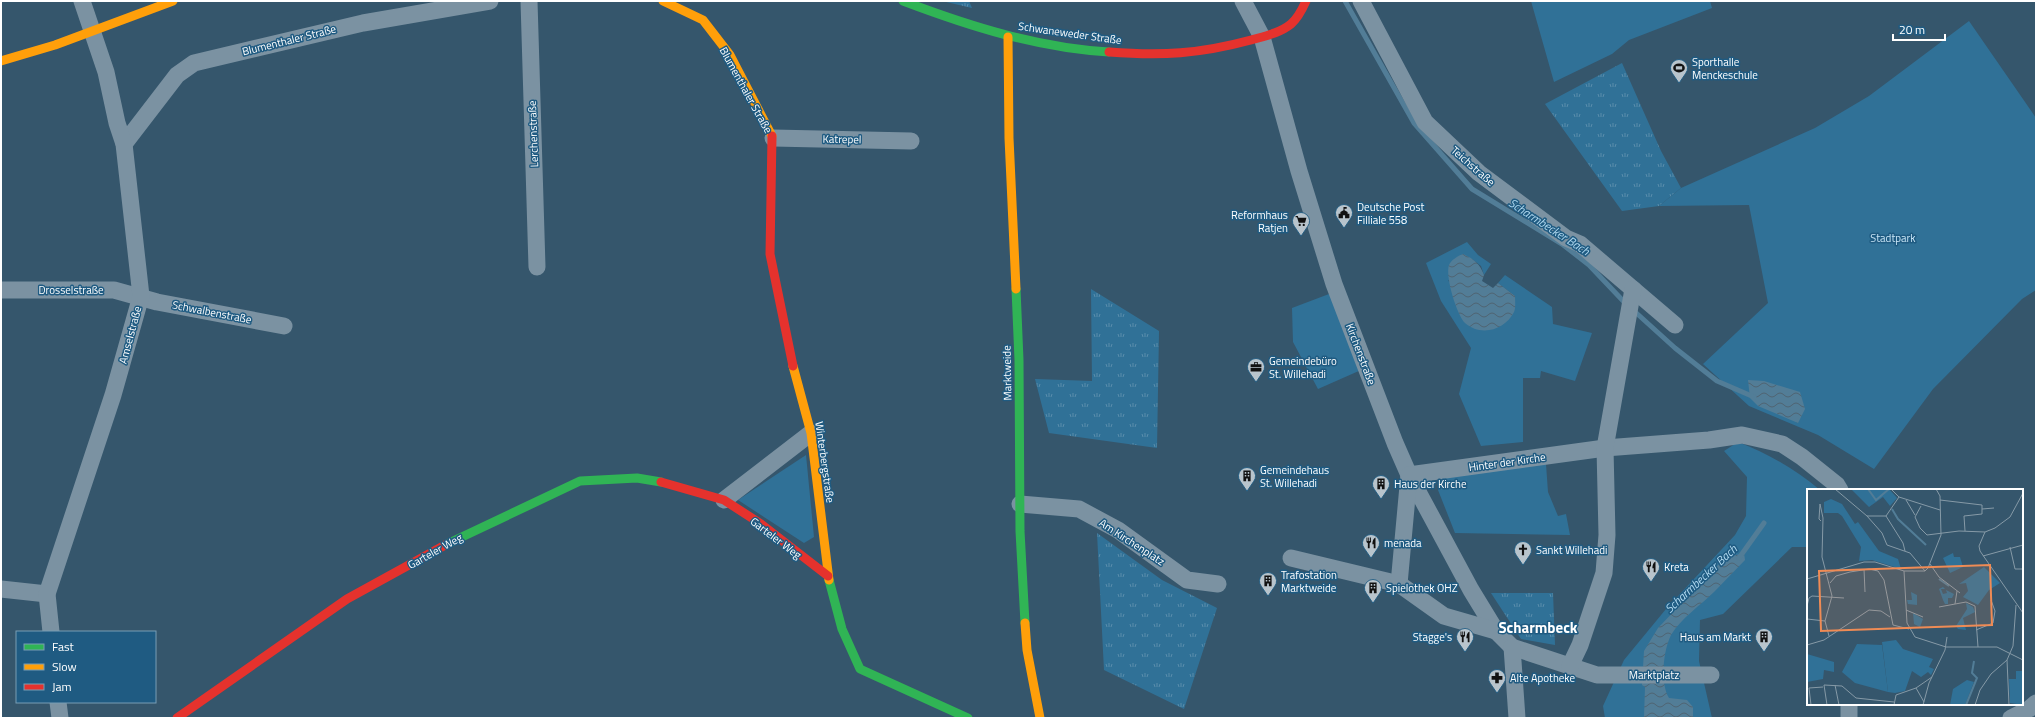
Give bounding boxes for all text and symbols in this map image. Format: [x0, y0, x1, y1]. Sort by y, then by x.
scale bar [1893, 16, 1945, 42]
street label: Schwaneweder Straße [1017, 18, 1123, 48]
street label: Blumenthaler Straße [240, 20, 338, 59]
text: 20 m [1899, 20, 1925, 39]
street label: Blumenthaler Straße [716, 44, 777, 136]
place label: Sporthalle Menckeschule [1692, 54, 1758, 83]
sports icon: Sporthalle Menckeschule [1669, 58, 1689, 83]
street label: Lerchenstraße [524, 100, 542, 168]
street label: Katrepel [822, 131, 862, 147]
street label: Teichstraße [1448, 142, 1499, 190]
water label: Scharmbecker Bach [1505, 193, 1594, 260]
place label: Deutsche Post Filliale 558 [1357, 199, 1425, 228]
public building icon: Deutsche Post Filliale 558 [1334, 203, 1354, 228]
place label: Reformhaus Ratjen [1231, 207, 1288, 236]
supermarket icon: Reformhaus Ratjen [1291, 211, 1311, 236]
park label: Stadtpark [1870, 230, 1916, 246]
street label: Drosselstraße [38, 282, 104, 298]
street label: Schwalbenstraße [171, 296, 253, 328]
street label: Amselstraße [115, 304, 145, 366]
street label: Kirchenstraße [1342, 321, 1380, 387]
street label: Marktweide [999, 345, 1015, 401]
place label: Gemeindebüro St. Willehadi [1269, 353, 1337, 382]
office icon: Gemeindebüro St. Willehadi [1246, 357, 1266, 382]
street label: Winterbergstraße [811, 420, 839, 504]
street label: Hinter der Kirche [1467, 449, 1547, 475]
place label: Gemeindehaus St. Willehadi [1260, 462, 1329, 491]
building icon: Gemeindehaus St. Willehadi [1237, 466, 1257, 491]
building icon: Haus der Kirche [1371, 474, 1391, 499]
place label: Haus der Kirche [1394, 476, 1467, 492]
inset map [1807, 489, 2023, 705]
street label: Garteler Weg [747, 513, 805, 563]
street label: Am Kirchenplatz [1096, 515, 1168, 569]
street label: Garteler Weg [405, 529, 466, 573]
restaurant icon: menada [1361, 533, 1381, 558]
place label: menada [1384, 535, 1422, 551]
water label: Scharmbecker Bach [1660, 539, 1742, 617]
church icon: Sankt Willehadi [1513, 540, 1533, 565]
place label: Sankt Willehadi [1536, 542, 1607, 558]
restaurant icon: Kreta [1641, 557, 1661, 582]
place label: Kreta [1664, 559, 1689, 575]
place label: Trafostation Marktweide [1281, 567, 1337, 596]
building icon: Trafostation Marktweide [1258, 571, 1278, 596]
building icon: Spielothek OHZ [1363, 578, 1383, 603]
place label: Spielothek OHZ [1386, 580, 1458, 596]
district label: Scharmbeck [1498, 616, 1578, 639]
restaurant icon: Stagge's [1455, 627, 1475, 652]
building icon: Haus am Markt [1754, 627, 1774, 652]
place label: Stagge's [1413, 629, 1452, 645]
place label: Haus am Markt [1680, 629, 1751, 645]
legend [16, 631, 156, 703]
text: Fast [52, 637, 75, 656]
text: Slow [52, 657, 77, 676]
street label: Marktplatz [1629, 667, 1679, 683]
pharmacy icon: Alte Apotheke [1487, 668, 1507, 693]
place label: Alte Apotheke [1510, 670, 1575, 686]
text: Jam [52, 677, 72, 696]

